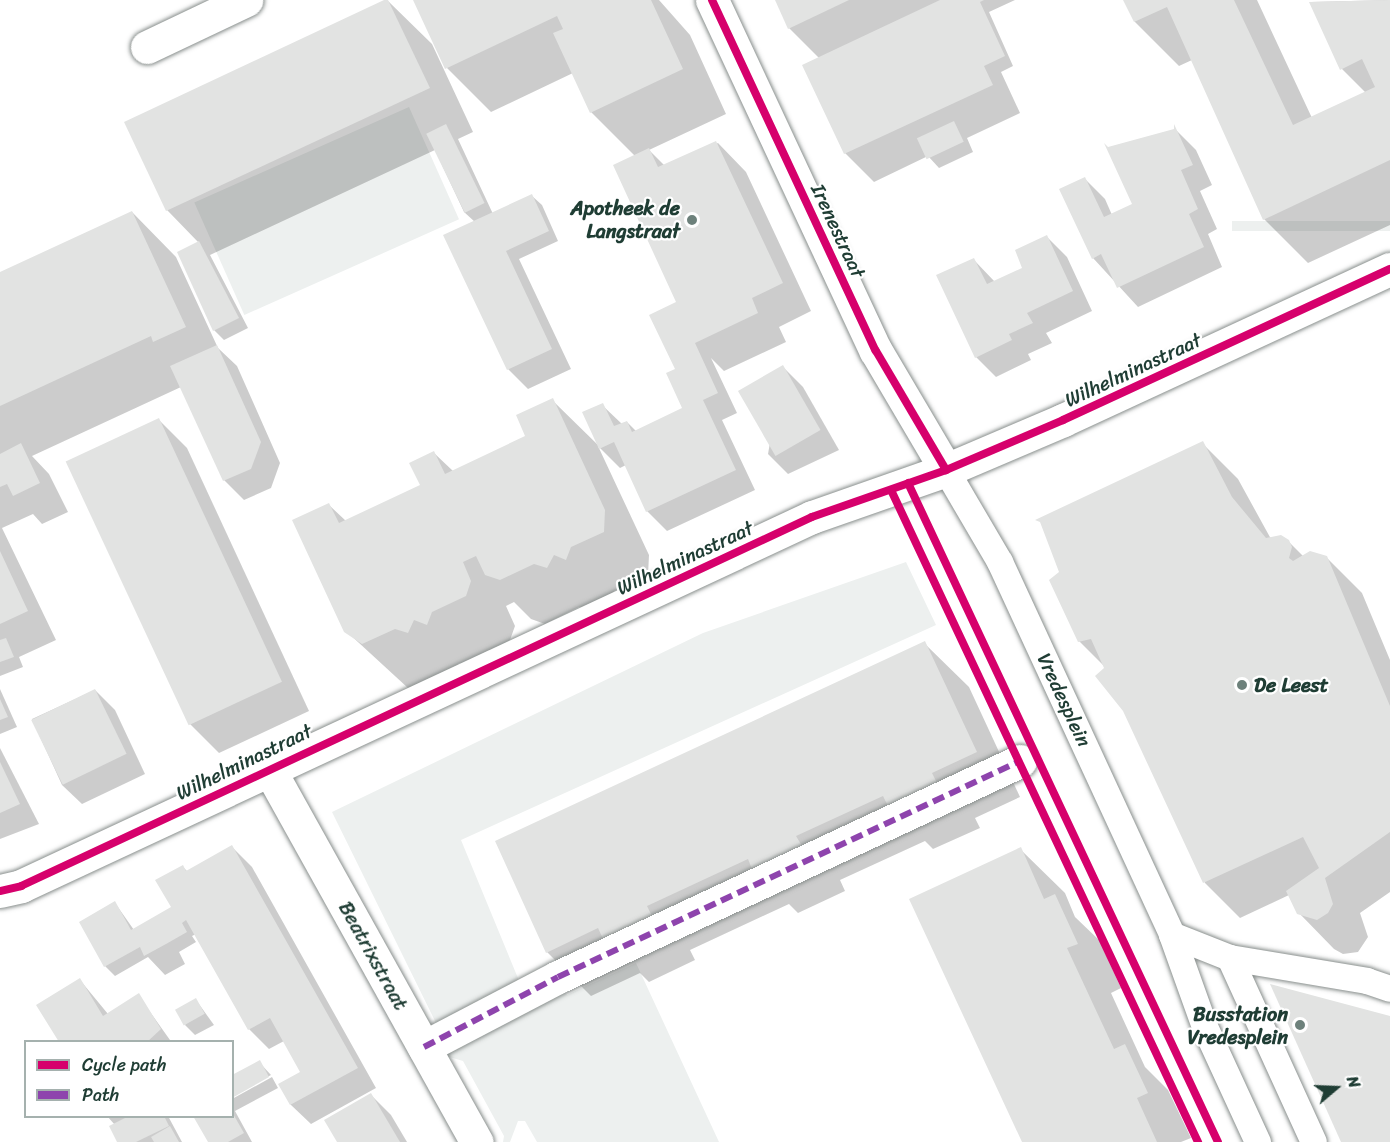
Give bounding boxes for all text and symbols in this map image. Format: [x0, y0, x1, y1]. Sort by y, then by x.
street label: Irenestraat [806, 180, 870, 282]
place label: Apotheek de Langstraat [570, 196, 680, 243]
marker: Apotheek de Langstraat [685, 213, 699, 227]
street label: Wilhelminastraat [1061, 328, 1205, 412]
street label: Wilhelminastraat [613, 516, 757, 600]
street label: Vredesplein [1032, 649, 1096, 751]
place label: De Leest [1254, 673, 1329, 697]
marker: De Leest [1235, 678, 1249, 692]
street label: Wilhelminastraat [172, 719, 316, 805]
street label: Beatrixstraat [333, 897, 413, 1015]
place label: Busstation Vredesplein [1188, 1002, 1288, 1049]
marker: Busstation Vredesplein [1293, 1018, 1307, 1032]
legend [24, 1040, 234, 1118]
text: Cycle path [82, 1049, 166, 1081]
north arrow [1306, 1058, 1366, 1118]
text: N [1338, 1072, 1369, 1092]
text: Path [82, 1079, 119, 1111]

